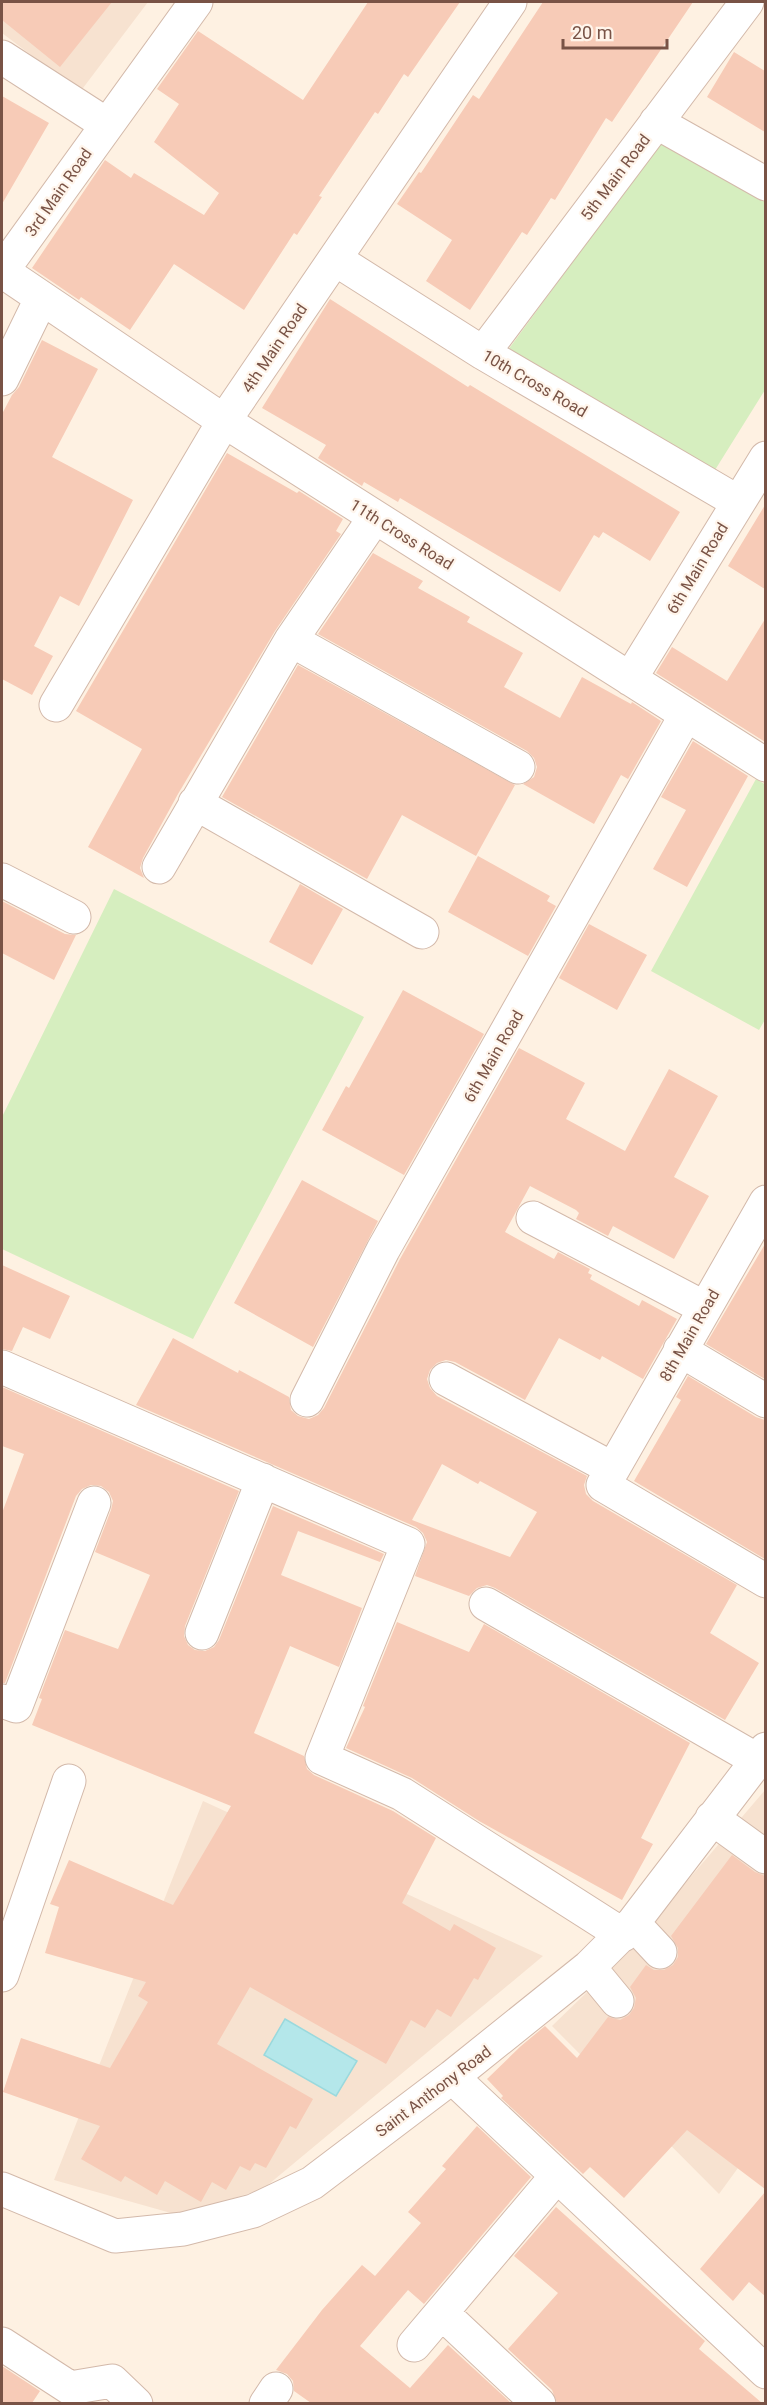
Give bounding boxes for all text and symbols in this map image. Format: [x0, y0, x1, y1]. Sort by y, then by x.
scale bar [563, 12, 666, 50]
text: 20 m [572, 22, 612, 43]
street label: 5th Main Road [577, 130, 654, 224]
street label: 3rd Main Road [21, 145, 96, 240]
street label: 4th Main Road [238, 300, 311, 396]
street label: 10th Cross Road [479, 346, 591, 421]
street label: 11th Cross Road [347, 495, 457, 574]
street label: 6th Main Road [663, 519, 732, 617]
street label: 6th Main Road [459, 1007, 527, 1106]
street label: 8th Main Road [655, 1286, 723, 1385]
street label: Saint Anthony Road [372, 2042, 495, 2141]

